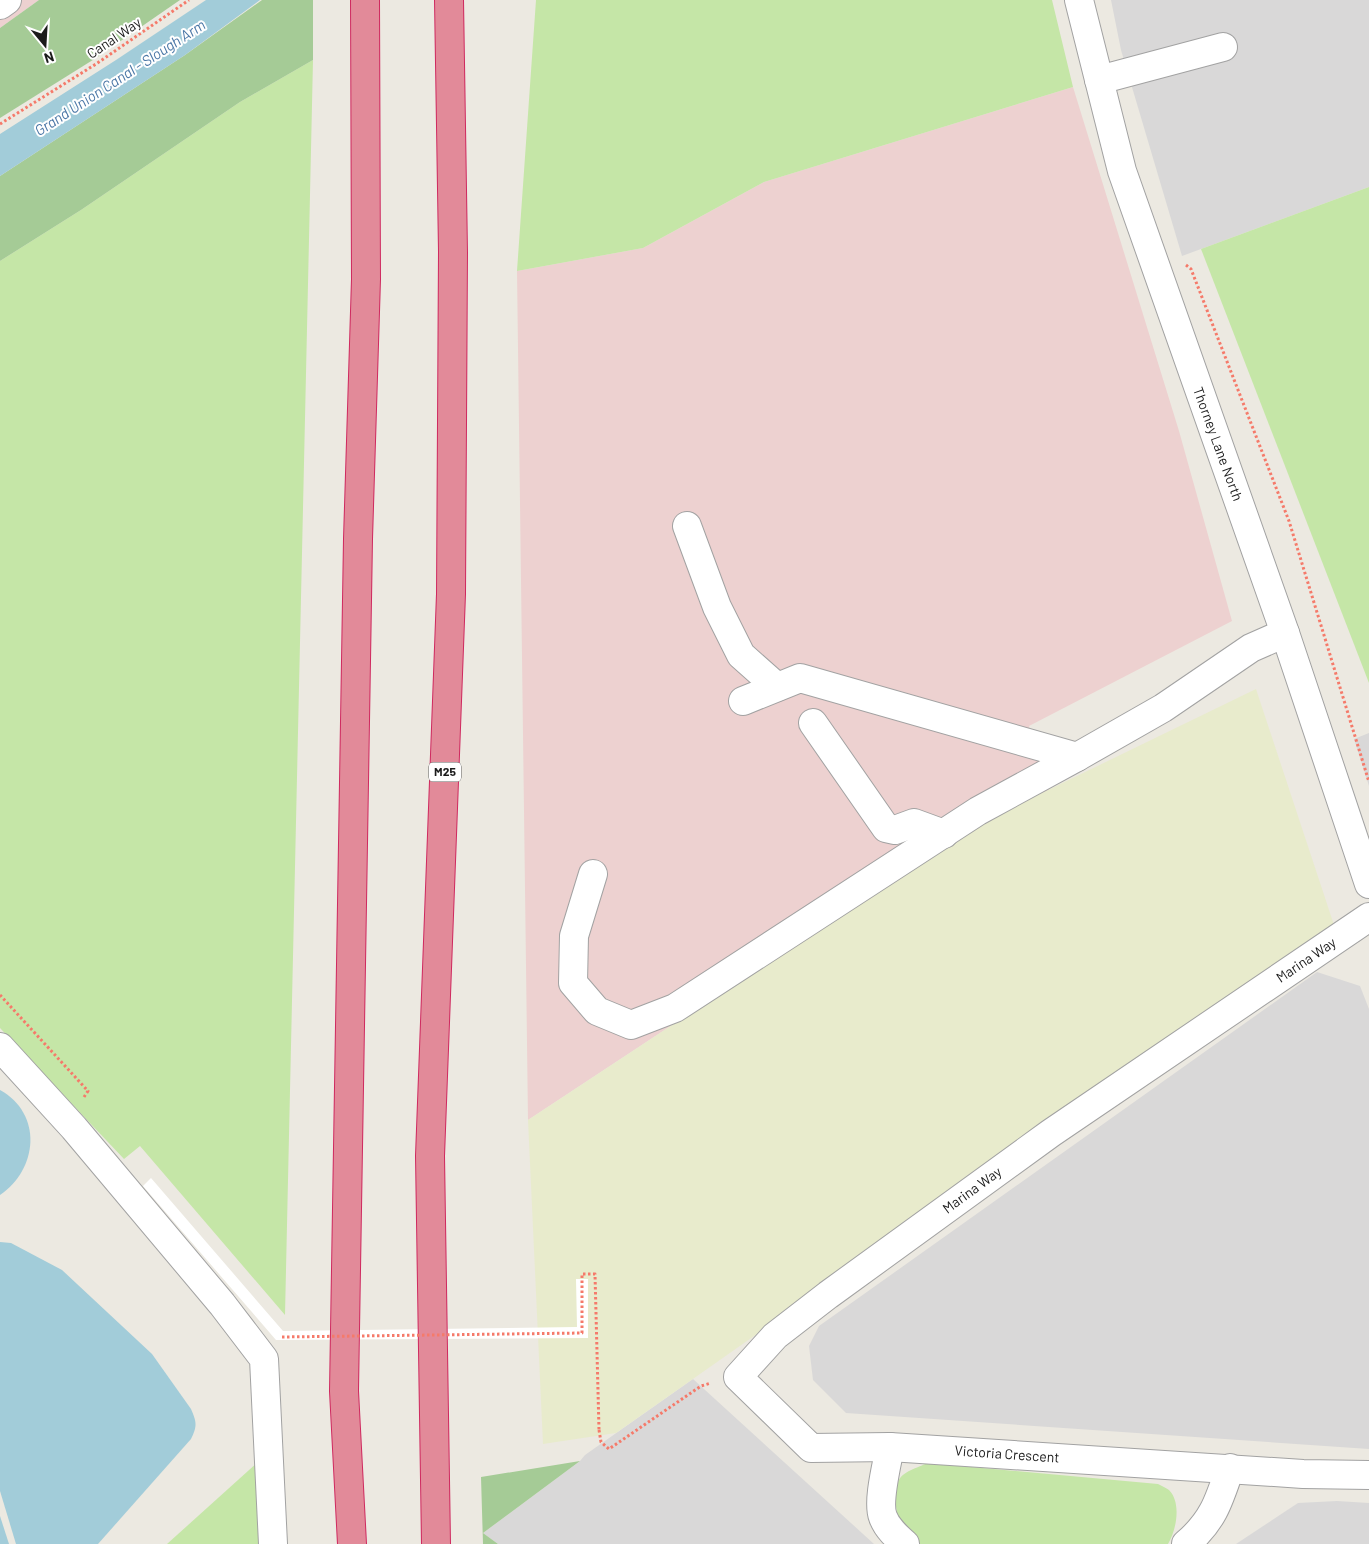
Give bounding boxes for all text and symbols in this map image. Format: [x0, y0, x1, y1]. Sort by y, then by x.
street label: Canal Way [84, 13, 144, 62]
water label: Grand Union Canal - Slough Arm [31, 15, 208, 139]
north arrow [20, 20, 70, 70]
text: N [42, 48, 56, 67]
street label: Thorney Lane North [1190, 385, 1247, 503]
road number: M25 [429, 762, 461, 782]
street label: Marina Way [1273, 933, 1339, 986]
street label: Marina Way [939, 1162, 1005, 1217]
street label: Victoria Crescent [954, 1441, 1060, 1466]

